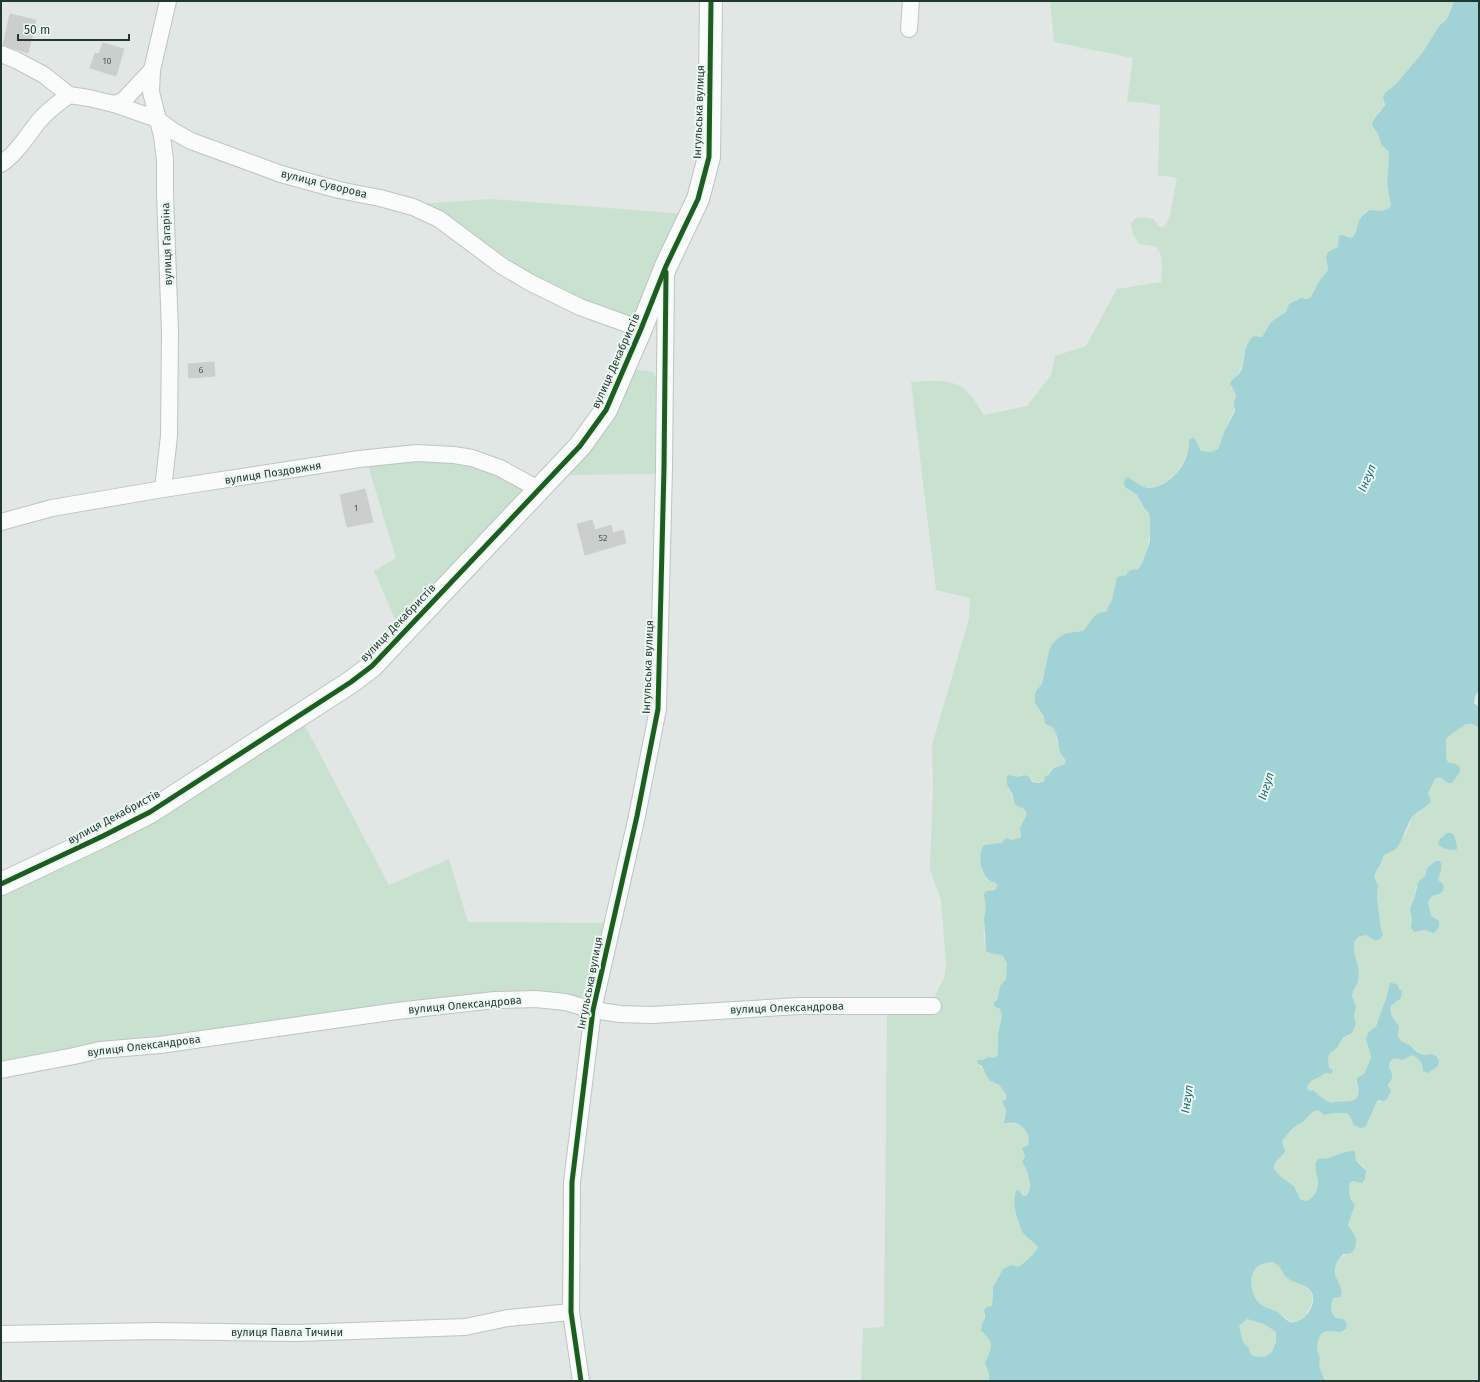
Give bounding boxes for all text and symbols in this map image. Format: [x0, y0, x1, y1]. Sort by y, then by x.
scale bar [18, 16, 129, 42]
text: 50 m [24, 23, 50, 37]
house number: 10 [103, 56, 111, 66]
street label: Інгульська вулиця [691, 65, 707, 159]
street label: вулиця Суворова [280, 167, 368, 201]
street label: вулиця Гагаріна [159, 203, 175, 285]
street label: вулиця Декабристів [589, 311, 643, 411]
house number: 6 [199, 365, 204, 375]
street label: вулиця Поздовжня [224, 459, 322, 487]
water label: Інгул [1355, 462, 1379, 494]
house number: 1 [354, 503, 358, 513]
house number: 52 [599, 533, 607, 543]
street label: вулиця Декабристів [358, 581, 438, 665]
street label: Інгульська вулиця [640, 620, 656, 714]
water label: Інгул [1255, 770, 1277, 802]
street label: вулиця Декабристів [65, 787, 163, 847]
street label: Інгульська вулиця [575, 936, 605, 1030]
street label: вулиця Олександрова [408, 994, 522, 1016]
street label: вулиця Олександрова [730, 1000, 844, 1016]
street label: вулиця Олександрова [87, 1033, 201, 1059]
water label: Інгул [1178, 1084, 1196, 1114]
street label: вулиця Павла Тичини [231, 1326, 343, 1339]

